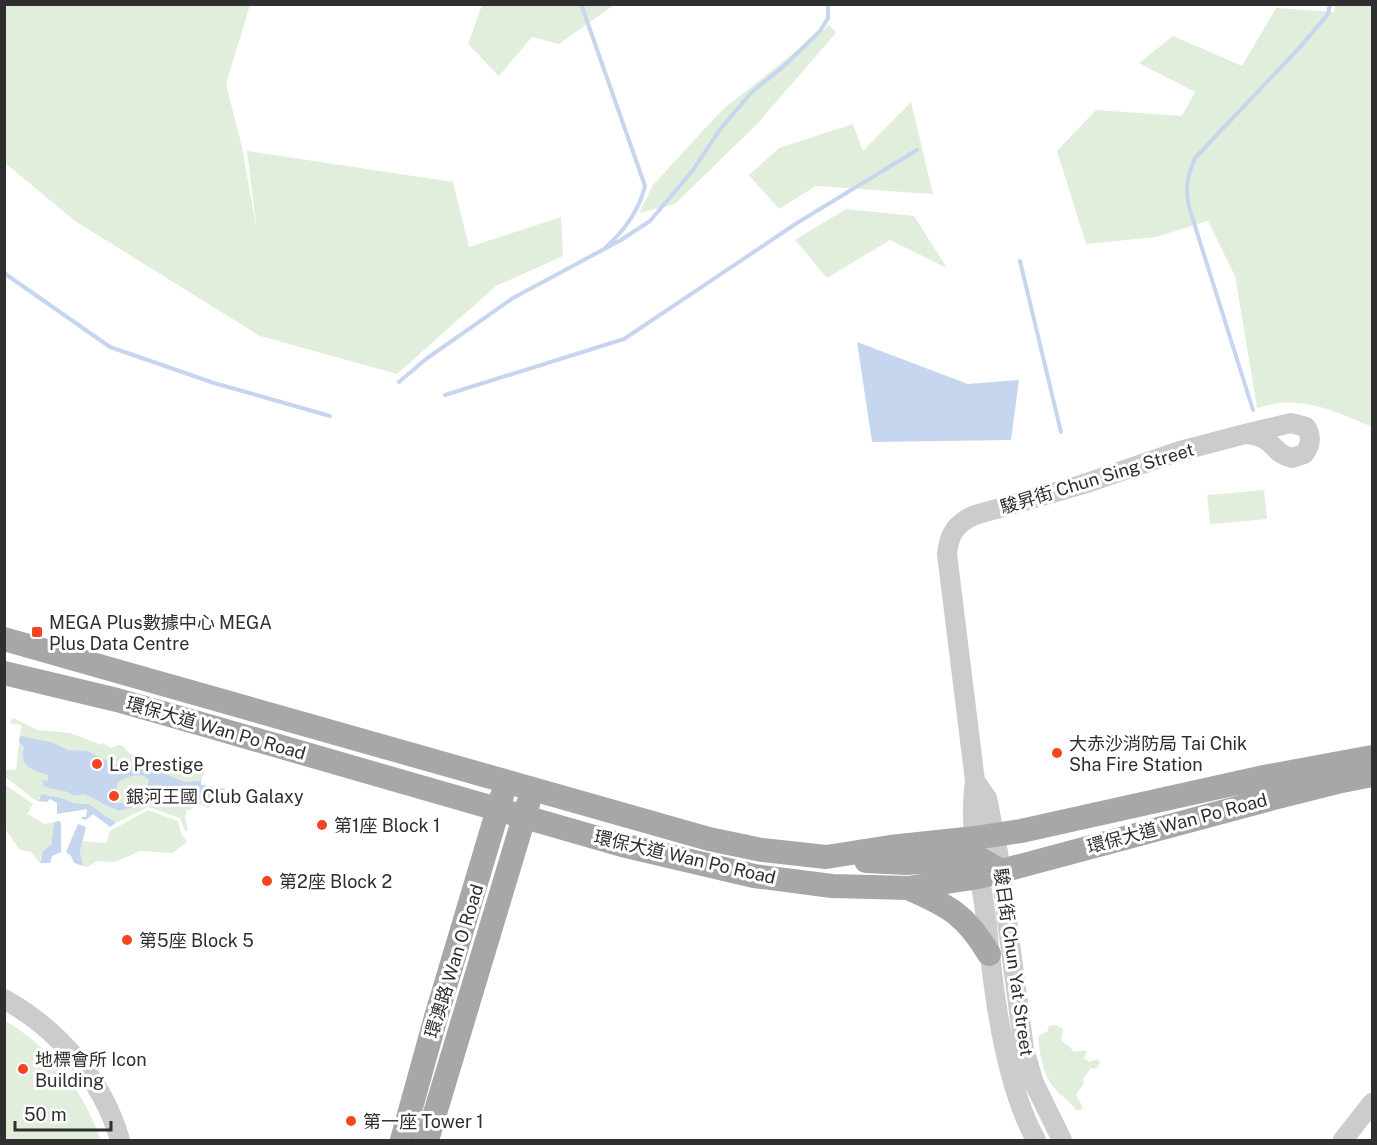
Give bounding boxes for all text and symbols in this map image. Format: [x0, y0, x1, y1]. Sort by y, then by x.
street label: 駿昇街 Chun Sing Street [998, 438, 1196, 518]
place label: MEGA Plus數據中心 MEGA Plus Data Centre [49, 612, 272, 654]
marker: MEGA Plus數據中心 MEGA Plus Data Centre [30, 625, 44, 639]
street label: 環保大道 Wan Po Road [124, 692, 308, 764]
place label: 大赤沙消防局 Tai Chik Sha Fire Station [1069, 733, 1247, 775]
marker: 大赤沙消防局 Tai Chik Sha Fire Station [1050, 746, 1064, 760]
place label: Le Prestige [109, 754, 203, 775]
marker: Le Prestige [90, 757, 104, 771]
place label: 銀河王國 Club Galaxy [126, 786, 304, 807]
marker: 銀河王國 Club Galaxy [107, 789, 121, 803]
street label: 環保大道 Wan Po Road [1085, 789, 1269, 857]
place label: 第1座 Block 1 [334, 815, 440, 836]
marker: 第1座 Block 1 [315, 818, 329, 832]
street label: 環保大道 Wan Po Road [592, 826, 778, 888]
street label: 駿日街 Chun Yat Street [990, 867, 1038, 1057]
place label: 第2座 Block 2 [279, 871, 392, 892]
marker: 第2座 Block 2 [260, 874, 274, 888]
street label: 環澳路 Wan O Road [421, 882, 487, 1040]
place label: 第5座 Block 5 [139, 930, 254, 951]
marker: 第5座 Block 5 [120, 933, 134, 947]
place label: 地標會所 Icon Building [35, 1049, 147, 1091]
marker: 地標會所 Icon Building [16, 1062, 30, 1076]
scale bar [15, 1094, 111, 1132]
text: 50 m [24, 1104, 67, 1125]
place label: 第一座 Tower 1 [363, 1111, 484, 1132]
marker: 第一座 Tower 1 [344, 1114, 358, 1128]

